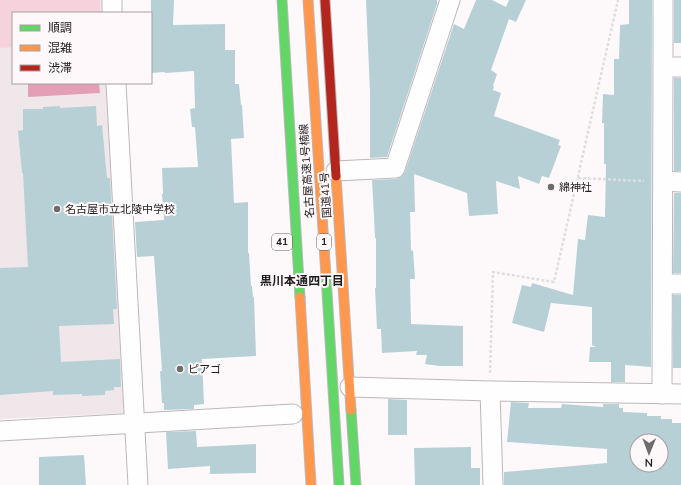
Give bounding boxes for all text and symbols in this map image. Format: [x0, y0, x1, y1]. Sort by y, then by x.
legend [12, 12, 152, 84]
text: 順調 [48, 20, 72, 36]
text: 混雑 [48, 40, 72, 56]
text: 渋滞 [48, 60, 72, 76]
street label: 名古屋高速1号楠線 [296, 123, 318, 219]
street label: 国道41号 [317, 171, 335, 219]
place label: 綿神社 [559, 180, 592, 195]
marker: 綿神社 [546, 182, 556, 192]
place label: 名古屋市立北陵中学校 [65, 202, 175, 217]
marker: 名古屋市立北陵中学校 [52, 204, 62, 214]
road number: 41 [272, 234, 292, 250]
road number: 1 [317, 234, 331, 250]
district label: 黒川本通四丁目 [260, 273, 344, 289]
place label: ピアゴ [188, 362, 221, 377]
marker: ピアゴ [175, 364, 185, 374]
north arrow [629, 433, 669, 473]
text: N [645, 455, 653, 470]

